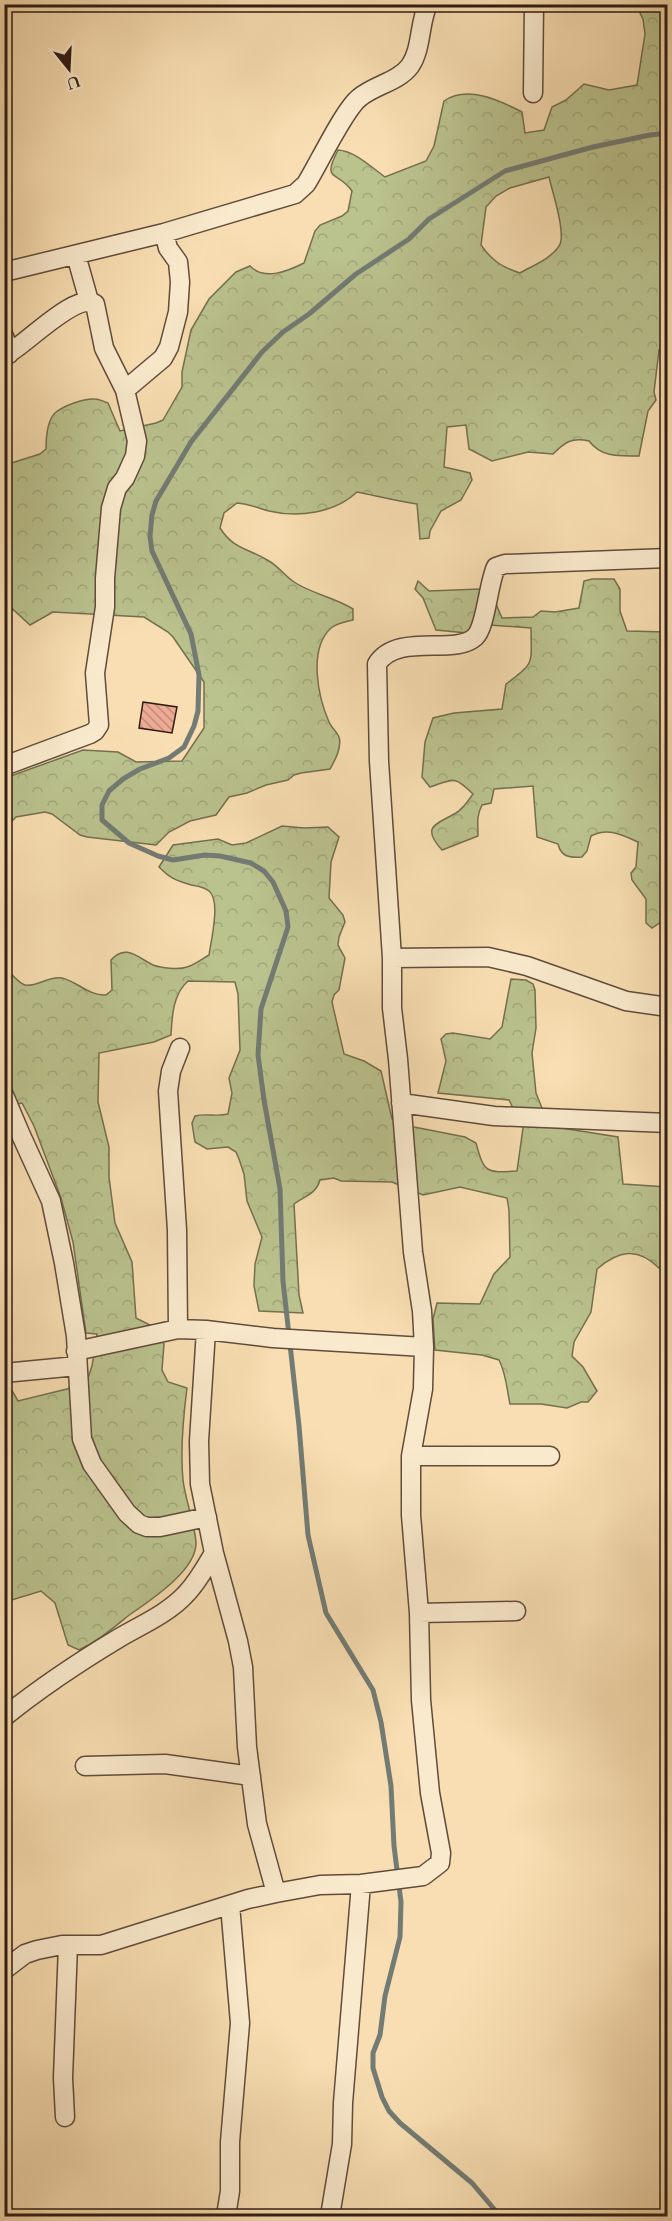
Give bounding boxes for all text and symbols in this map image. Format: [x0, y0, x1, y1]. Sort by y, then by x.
north arrow [39, 39, 99, 99]
text: U [64, 70, 83, 95]

